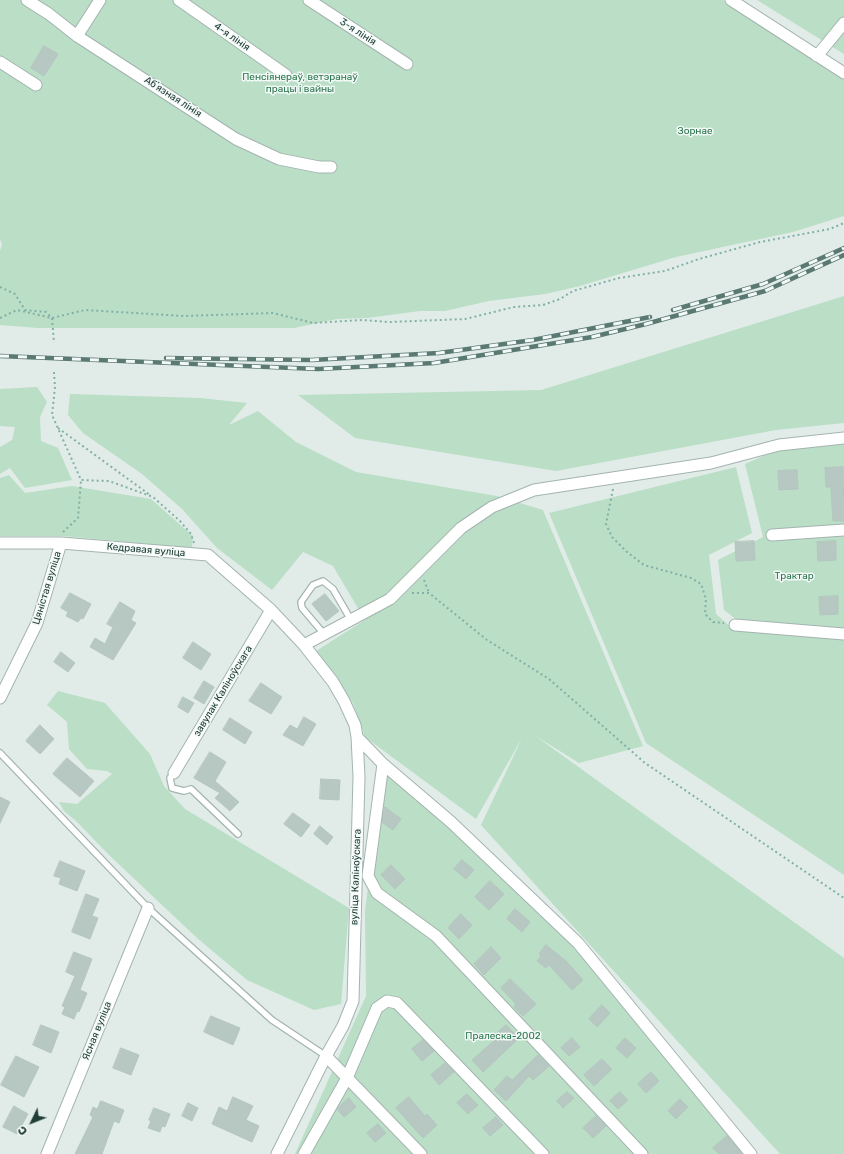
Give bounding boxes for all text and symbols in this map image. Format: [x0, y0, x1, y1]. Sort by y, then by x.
street label: 3-я лінія [338, 16, 378, 48]
street label: 4-я лінія [212, 20, 252, 54]
park label: Пенсіянераў, ветэранаў працы і вайны [242, 71, 358, 94]
street label: Абʼязная лінія [142, 74, 204, 120]
park label: Зорнае [677, 125, 713, 137]
street label: Кедравая вуліца [106, 541, 186, 559]
street label: Цяністая вуліца [30, 550, 64, 626]
park label: Трактар [774, 570, 814, 582]
street label: завулак Каліноўскага [191, 643, 255, 739]
street label: вуліца Каліноўскага [348, 829, 364, 925]
street label: Ясная вуліца [80, 1000, 114, 1062]
park label: Пралеска-2002 [465, 1030, 541, 1042]
north arrow [12, 1102, 52, 1142]
text: С [15, 1123, 30, 1138]

